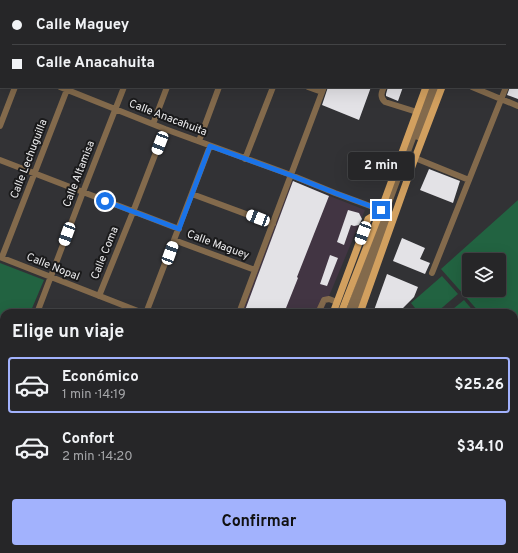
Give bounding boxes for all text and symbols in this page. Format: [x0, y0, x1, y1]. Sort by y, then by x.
text: Calle Maguey [36, 16, 129, 35]
text: Calle Anacahuita [36, 54, 155, 73]
street label: Calle Anacahuita [127, 97, 209, 139]
street label: Calle Lechuguilla [7, 117, 51, 201]
car [150, 130, 170, 156]
street label: Calle Altamisa [60, 139, 98, 209]
callout: 2 min [348, 152, 414, 180]
text: 2 min [364, 158, 398, 174]
route start [96, 192, 114, 210]
route end [372, 201, 390, 219]
car [245, 208, 271, 228]
car [353, 220, 373, 246]
car [57, 221, 77, 247]
street label: Calle Coma [88, 224, 122, 281]
street label: Calle Maguey [185, 227, 251, 263]
car [160, 240, 180, 266]
street label: Calle Nopal [24, 250, 82, 284]
map controls [462, 253, 506, 297]
button: layers [462, 253, 506, 297]
text: Elige un viaje [12, 321, 124, 344]
icon: car [14, 367, 50, 403]
text: Económico [62, 368, 139, 387]
text: $25.26 [455, 376, 504, 395]
text: 1 min · 14:19 [62, 387, 126, 403]
icon: car [14, 429, 50, 465]
text: Confort [62, 430, 114, 449]
text: $34.10 [457, 438, 504, 457]
text: 2 min · 14:20 [62, 449, 133, 465]
button: Confirmar [12, 499, 506, 545]

